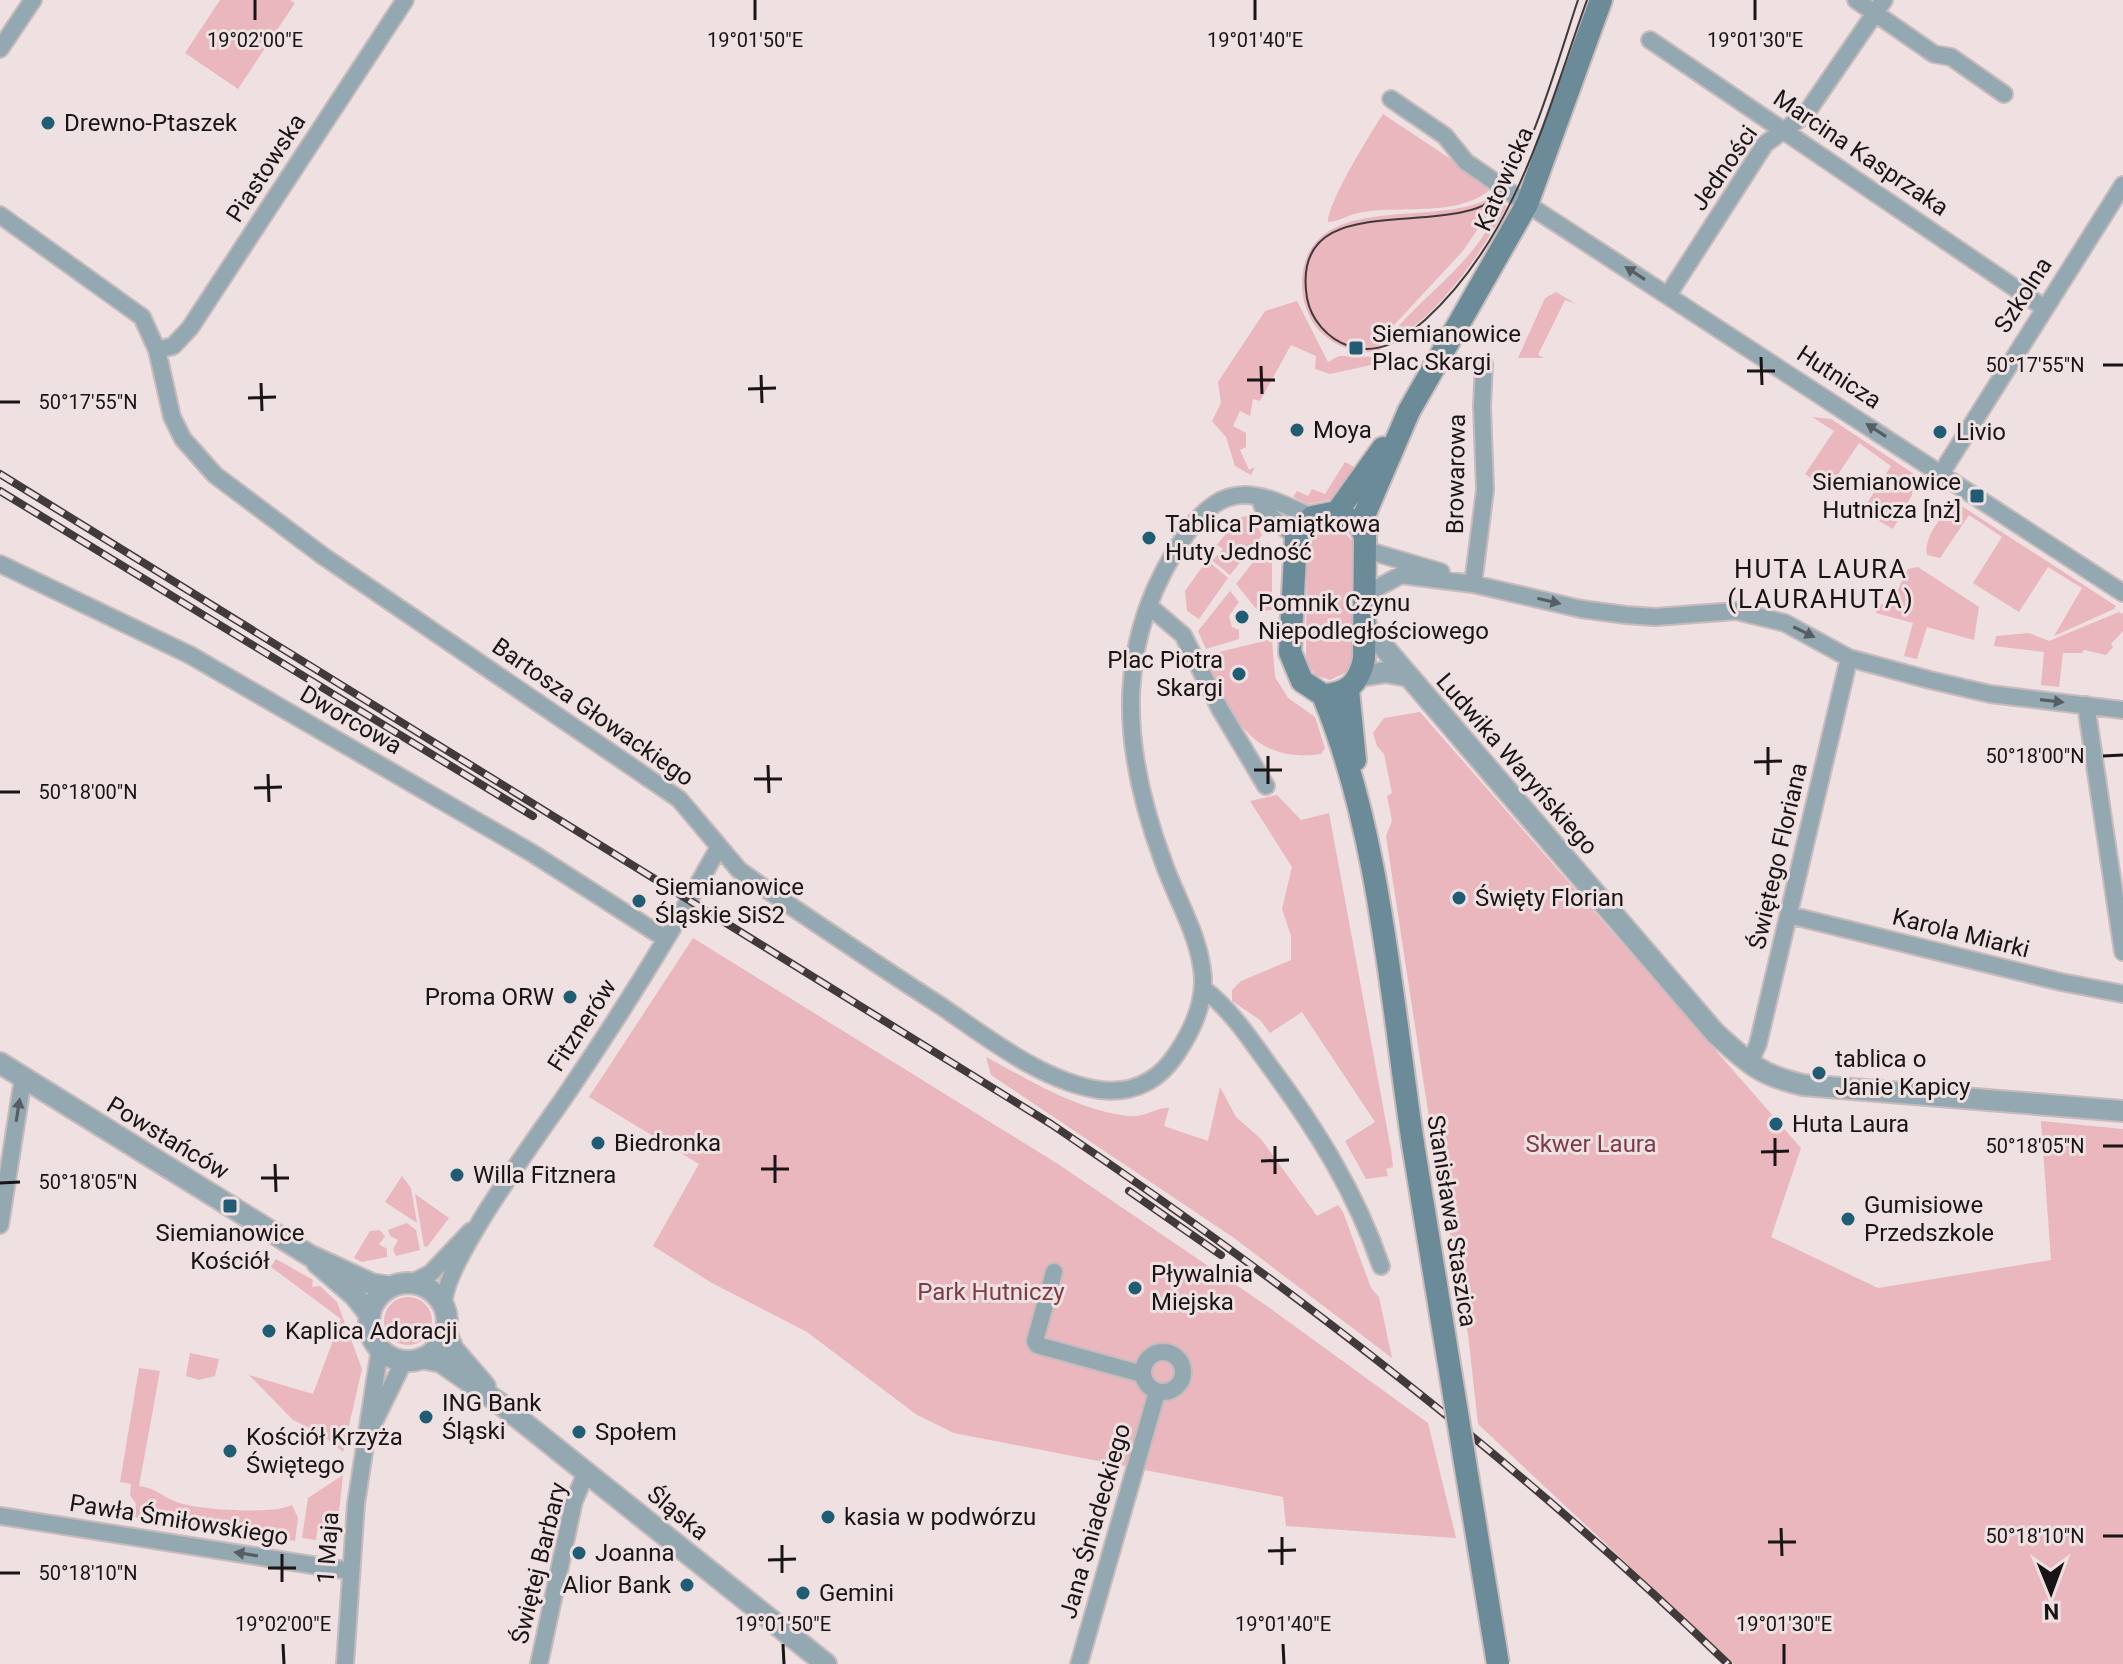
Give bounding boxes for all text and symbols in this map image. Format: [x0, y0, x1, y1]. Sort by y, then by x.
text: 19°02'00"E [207, 28, 303, 52]
text: 19°01'50"E [707, 28, 803, 52]
text: 19°01'40"E [1207, 28, 1303, 52]
text: 19°01'30"E [1707, 28, 1803, 52]
street label: Marcina Kasprzaka [1768, 84, 1954, 222]
place label: Drewno-Ptaszek [64, 109, 238, 137]
street label: Piastowska [221, 109, 311, 227]
marker: Drewno-Ptaszek [39, 114, 57, 132]
street label: Jedności [1685, 120, 1763, 216]
street label: Katowicka [1469, 123, 1539, 235]
street label: Szkolna [1988, 252, 2058, 338]
one-way arrow [1624, 266, 1645, 281]
place label: Siemianowice Plac Skargi [1372, 320, 1521, 376]
marker: Siemianowice Plac Skargi [1347, 339, 1365, 357]
street label: Hutnicza [1792, 339, 1886, 415]
text: 50°17'55"N [1985, 353, 2085, 377]
text: 50°17'55"N [38, 390, 138, 414]
street label: Browarowa [1441, 414, 1471, 534]
place label: Moya [1313, 416, 1372, 444]
place label: Livio [1956, 418, 2006, 446]
marker: Moya [1288, 421, 1306, 439]
one-way arrow [1865, 423, 1887, 438]
marker: Livio [1931, 423, 1949, 441]
place label: Siemianowice Hutnicza [nż] [1812, 468, 1961, 524]
marker: Siemianowice Hutnicza [nż] [1968, 487, 1986, 505]
place label: Tablica Pamiątkowa Huty Jedność [1165, 510, 1381, 566]
marker: Tablica Pamiątkowa Huty Jedność [1140, 529, 1158, 547]
district label: HUTA LAURA (LAURAHUTA) [1727, 554, 1915, 614]
place label: Pomnik Czynu Niepodległościowego [1258, 589, 1489, 645]
one-way arrow [1536, 596, 1561, 608]
marker: Pomnik Czynu Niepodległościowego [1233, 608, 1251, 626]
one-way arrow [1792, 625, 1815, 639]
street label: Bartosza Głowackiego [487, 632, 699, 792]
place label: Plac Piotra Skargi [1107, 646, 1223, 702]
marker: Plac Piotra Skargi [1230, 665, 1248, 683]
street label: Ludwika Waryńskiego [1431, 667, 1603, 861]
street label: Dworcowa [295, 680, 407, 760]
one-way arrow [2040, 695, 2065, 708]
text: 50°18'00"N [1985, 744, 2085, 768]
street label: Świętego Floriana [1743, 760, 1813, 952]
text: 50°18'00"N [38, 780, 138, 804]
place label: Siemianowice Śląskie SiS2 [655, 873, 804, 929]
place label: Święty Florian [1475, 884, 1624, 912]
marker: Święty Florian [1450, 889, 1468, 907]
marker: Siemianowice Śląskie SiS2 [630, 892, 648, 910]
street label: Karola Miarki [1889, 902, 2033, 964]
street label: Fitznerów [542, 974, 622, 1076]
place label: Proma ORW [425, 983, 554, 1011]
marker: Proma ORW [561, 988, 579, 1006]
place label: tablica o Janie Kapicy [1835, 1045, 1971, 1101]
marker: tablica o Janie Kapicy [1810, 1064, 1828, 1082]
street label: Powstańców [102, 1091, 234, 1185]
one-way arrow [13, 1097, 25, 1122]
place label: Huta Laura [1792, 1110, 1909, 1138]
street label: Stanisława Staszica [1421, 1113, 1483, 1329]
marker: Huta Laura [1767, 1115, 1785, 1133]
place label: Biedronka [614, 1129, 721, 1157]
park label: Skwer Laura [1525, 1130, 1657, 1158]
marker: Biedronka [589, 1134, 607, 1152]
text: 50°18'05"N [1985, 1134, 2085, 1158]
place label: Willa Fitznera [473, 1161, 616, 1189]
marker: Willa Fitznera [448, 1166, 466, 1184]
text: 50°18'05"N [38, 1170, 138, 1194]
place label: Gumisiowe Przedszkole [1864, 1191, 1994, 1247]
marker: Siemianowice Kościół [221, 1197, 239, 1215]
marker: Gumisiowe Przedszkole [1839, 1210, 1857, 1228]
place label: Siemianowice Kościół [156, 1219, 304, 1275]
place label: Pływalnia Miejska [1151, 1260, 1253, 1316]
park label: Park Hutniczy [917, 1278, 1065, 1306]
marker: Pływalnia Miejska [1126, 1279, 1144, 1297]
place label: Kaplica Adoracji [285, 1317, 458, 1345]
marker: Kaplica Adoracji [260, 1322, 278, 1340]
place label: ING Bank Śląski [442, 1389, 542, 1445]
marker: ING Bank Śląski [417, 1408, 435, 1426]
place label: Społem [595, 1418, 677, 1446]
street label: Jana Śniadeckiego [1054, 1420, 1136, 1622]
place label: Kościół Krzyża Świętego [246, 1423, 403, 1479]
marker: Społem [570, 1423, 588, 1441]
marker: Kościół Krzyża Świętego [221, 1442, 239, 1460]
street label: Świętej Barbary [505, 1479, 573, 1647]
street label: Śląska [642, 1480, 714, 1546]
street label: Pawła Śmiłowskiego [68, 1489, 290, 1551]
place label: kasia w podwórzu [844, 1503, 1036, 1531]
marker: kasia w podwórzu [819, 1508, 837, 1526]
street label: 1 Maja [312, 1511, 344, 1585]
text: 50°18'10"N [1985, 1524, 2085, 1548]
place label: Joanna [595, 1539, 675, 1567]
marker: Joanna [570, 1544, 588, 1562]
one-way arrow [233, 1547, 258, 1560]
north arrow [2011, 1552, 2091, 1632]
text: 50°18'10"N [38, 1561, 138, 1585]
place label: Alior Bank [562, 1571, 672, 1599]
marker: Alior Bank [678, 1576, 696, 1594]
place label: Gemini [819, 1579, 894, 1607]
marker: Gemini [794, 1584, 812, 1602]
text: N [2043, 1599, 2059, 1624]
text: 19°02'00"E [235, 1612, 331, 1636]
text: 19°01'50"E [735, 1612, 831, 1636]
text: 19°01'40"E [1235, 1612, 1331, 1636]
text: 19°01'30"E [1736, 1612, 1832, 1636]

